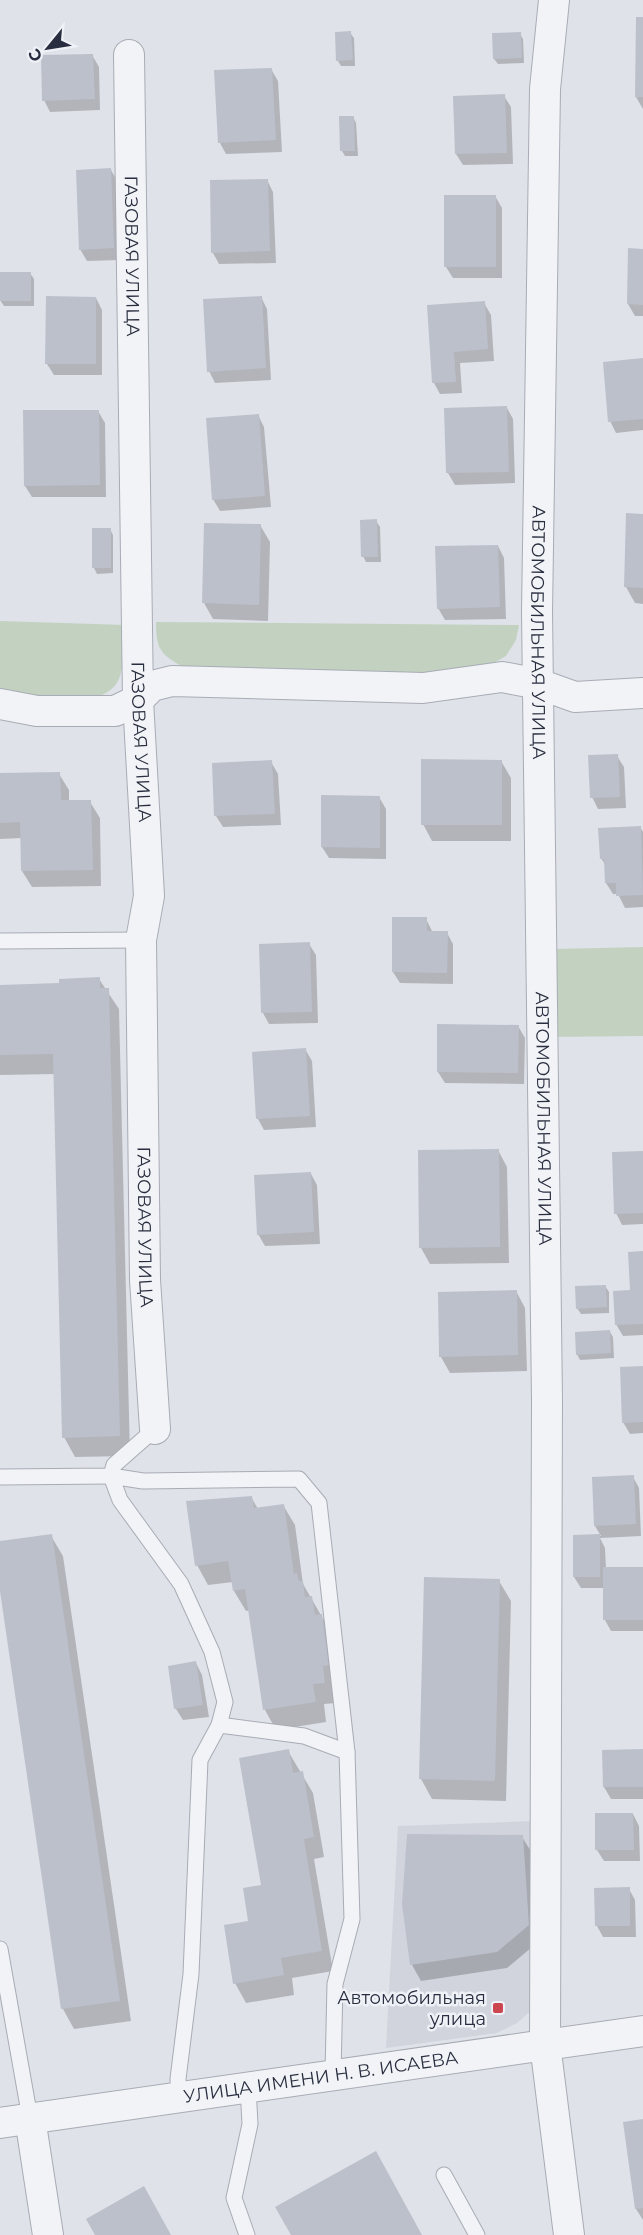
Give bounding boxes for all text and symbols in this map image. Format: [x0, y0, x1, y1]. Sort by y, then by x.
north arrow [18, 18, 78, 78]
text: С [24, 45, 47, 65]
street label: ГАЗОВАЯ УЛИЦА [120, 175, 144, 337]
street label: АВТОМОБИЛЬНАЯ УЛИЦА [526, 505, 550, 760]
street label: ГАЗОВАЯ УЛИЦА [126, 661, 156, 824]
street label: АВТОМОБИЛЬНАЯ УЛИЦА [531, 991, 556, 1246]
street label: ГАЗОВАЯ УЛИЦА [132, 1146, 158, 1309]
place label: Автомобильная улица [337, 1987, 486, 2030]
marker: Автомобильная улица [491, 2001, 505, 2015]
street label: УЛИЦА ИМЕНИ Н. В. ИСАЕВА [182, 2047, 460, 2108]

